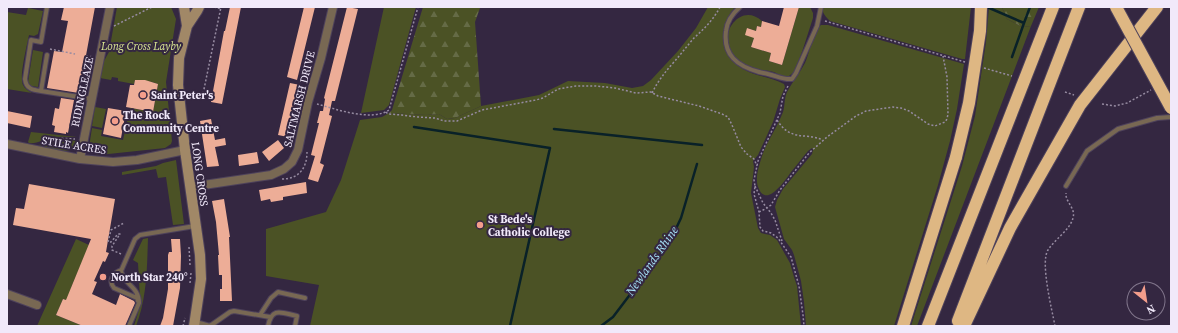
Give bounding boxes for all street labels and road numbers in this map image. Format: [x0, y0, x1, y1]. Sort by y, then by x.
street label: SALTMARSH DRIVE [280, 49, 319, 149]
street label: RIDINGLEAZE [68, 55, 97, 128]
street label: STILE ACRES [41, 133, 108, 158]
street label: LONG CROSS [188, 141, 211, 207]

